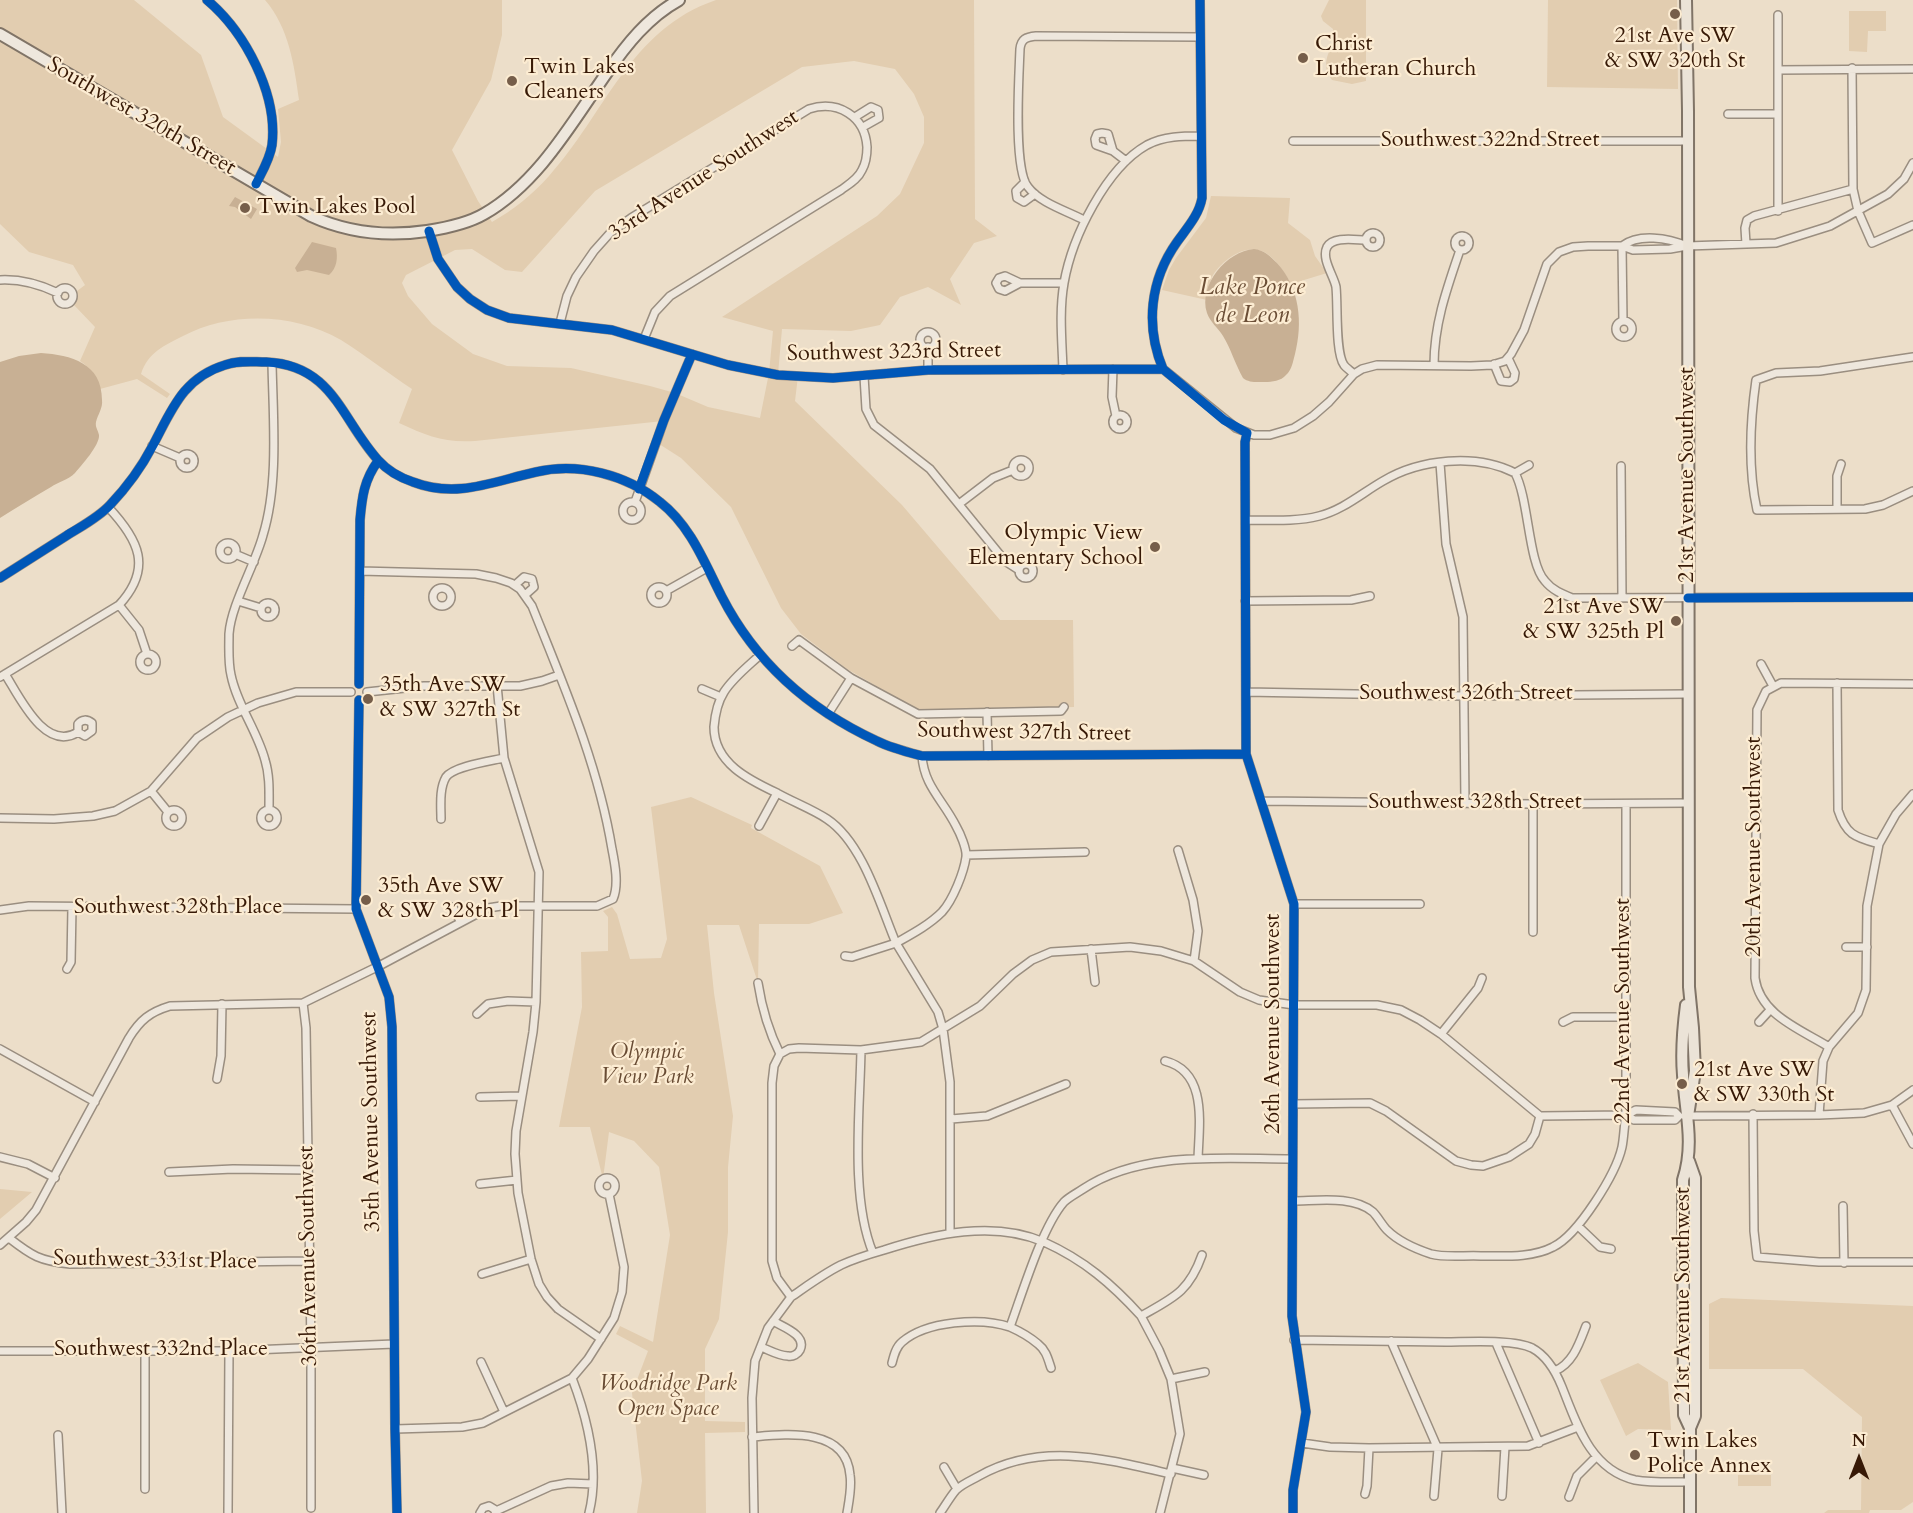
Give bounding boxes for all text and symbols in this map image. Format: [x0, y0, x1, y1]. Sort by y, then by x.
marker: 21st Ave SW & SW 320th St [1668, 7, 1682, 21]
place label: 21st Ave SW & SW 320th St [1605, 24, 1745, 76]
place label: Christ Lutheran Church [1315, 32, 1476, 84]
marker: Christ Lutheran Church [1296, 51, 1310, 65]
street label: Southwest 320th Street [42, 52, 240, 182]
place label: Twin Lakes Cleaners [524, 55, 634, 106]
marker: Twin Lakes Cleaners [505, 74, 519, 88]
street label: 33rd Avenue Southwest [604, 105, 804, 247]
street label: Southwest 322nd Street [1381, 128, 1599, 154]
place label: Twin Lakes Pool [257, 195, 416, 221]
marker: Twin Lakes Pool [238, 201, 252, 215]
water label: Lake Ponce de Leon [1199, 274, 1305, 330]
street label: Southwest 323rd Street [787, 338, 1001, 368]
street label: 21st Avenue Southwest [1675, 367, 1701, 583]
place label: Olympic View Elementary School [968, 521, 1143, 572]
marker: Olympic View Elementary School [1148, 540, 1162, 554]
place label: 21st Ave SW & SW 325th Pl [1523, 595, 1664, 646]
marker: 21st Ave SW & SW 325th Pl [1669, 614, 1683, 628]
place label: 35th Ave SW & SW 327th St [380, 673, 520, 724]
street label: Southwest 326th Street [1359, 681, 1573, 707]
marker: 35th Ave SW & SW 327th St [361, 692, 375, 706]
street label: Southwest 327th Street [917, 718, 1131, 748]
street label: 20th Avenue Southwest [1742, 737, 1768, 957]
street label: Southwest 328th Street [1368, 790, 1582, 816]
place label: 35th Ave SW & SW 328th Pl [378, 874, 519, 926]
marker: 35th Ave SW & SW 328th Pl [359, 893, 373, 907]
street label: Southwest 328th Place [74, 895, 282, 921]
street label: 22nd Avenue Southwest [1611, 898, 1637, 1124]
street label: 26th Avenue Southwest [1261, 914, 1287, 1134]
street label: 35th Avenue Southwest [357, 1011, 387, 1233]
park label: Olympic View Park [600, 1040, 694, 1092]
place label: 21st Ave SW & SW 330th St [1694, 1058, 1834, 1110]
marker: 21st Ave SW & SW 330th St [1675, 1077, 1689, 1091]
street label: 36th Avenue Southwest [294, 1145, 324, 1367]
street label: 21st Avenue Southwest [1671, 1187, 1697, 1403]
street label: Southwest 331st Place [53, 1246, 257, 1276]
street label: Southwest 332nd Place [54, 1337, 268, 1363]
park label: Woodridge Park Open Space [599, 1372, 737, 1424]
place label: Twin Lakes Police Annex [1647, 1429, 1771, 1480]
north arrow [1829, 1429, 1889, 1489]
text: N [1852, 1430, 1866, 1452]
marker: Twin Lakes Police Annex [1628, 1448, 1642, 1462]

